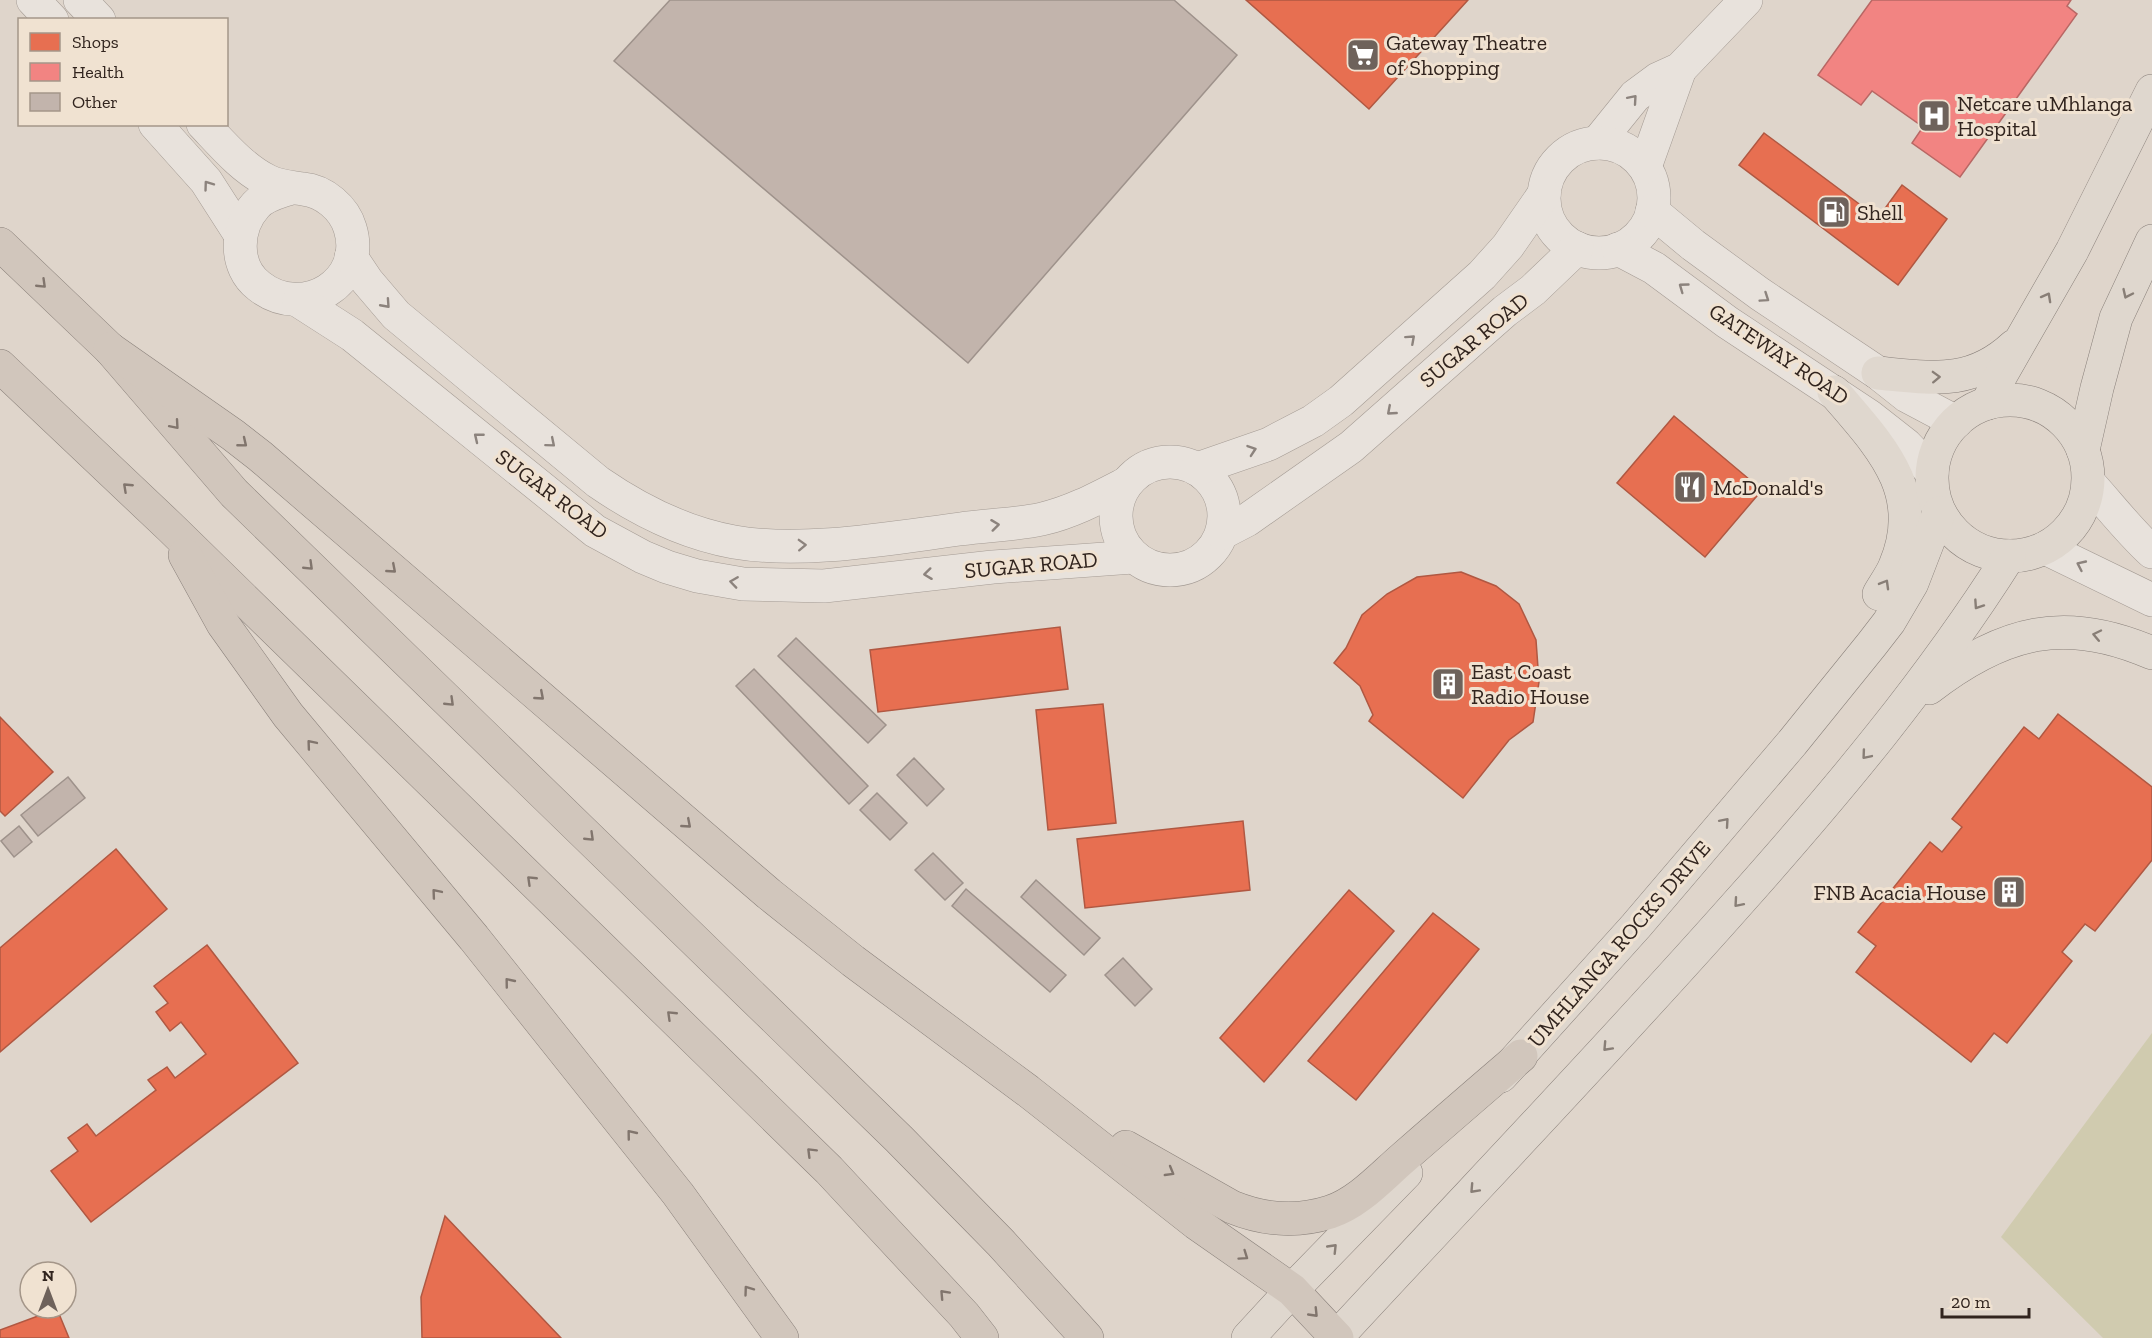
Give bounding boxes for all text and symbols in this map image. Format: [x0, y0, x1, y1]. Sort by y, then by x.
legend [18, 18, 228, 126]
place label: Gateway Theatre of Shopping [1386, 29, 1547, 81]
text: Shops [72, 31, 119, 53]
supermarket icon: Gateway Theatre of Shopping [1345, 37, 1381, 73]
text: Health [72, 61, 124, 83]
place label: Netcare uMhlanga Hospital [1957, 90, 2133, 142]
text: Other [72, 91, 118, 113]
one-way arrow [1626, 95, 1637, 106]
hospital icon: Netcare uMhlanga Hospital [1916, 98, 1952, 134]
one-way arrow [204, 181, 215, 192]
fuel station icon: Shell [1816, 194, 1852, 230]
place label: Shell [1857, 199, 1903, 226]
one-way arrow [36, 277, 46, 288]
one-way arrow [1678, 284, 1689, 295]
street label: SUGAR ROAD [1414, 287, 1534, 393]
one-way arrow [2123, 288, 2135, 299]
one-way arrow [1759, 291, 1770, 302]
one-way arrow [2040, 293, 2051, 303]
one-way arrow [379, 297, 390, 308]
street label: GATEWAY ROAD [1704, 297, 1854, 411]
one-way arrow [1404, 335, 1414, 346]
one-way arrow [1932, 371, 1941, 383]
one-way arrow [1387, 403, 1398, 414]
one-way arrow [168, 418, 179, 429]
one-way arrow [473, 433, 484, 444]
one-way arrow [544, 435, 555, 446]
one-way arrow [236, 436, 247, 447]
street label: SUGAR ROAD [490, 443, 614, 545]
one-way arrow [1246, 445, 1257, 458]
restaurant icon: McDonald's [1672, 469, 1708, 505]
place label: McDonald's [1713, 474, 1823, 501]
one-way arrow [124, 483, 134, 494]
one-way arrow [991, 519, 1000, 531]
one-way arrow [797, 539, 806, 552]
street label: SUGAR ROAD [963, 546, 1099, 584]
one-way arrow [302, 559, 313, 570]
one-way arrow [2076, 560, 2087, 572]
one-way arrow [385, 562, 396, 573]
one-way arrow [924, 568, 933, 580]
one-way arrow [729, 577, 739, 589]
one-way arrow [1878, 580, 1889, 590]
one-way arrow [1974, 599, 1985, 610]
one-way arrow [2092, 629, 2102, 642]
place label: East Coast Radio House [1471, 658, 1589, 710]
building icon: East Coast Radio House [1430, 666, 1466, 702]
one-way arrow [533, 689, 544, 700]
one-way arrow [442, 694, 453, 705]
one-way arrow [308, 740, 319, 751]
one-way arrow [1862, 748, 1873, 759]
one-way arrow [680, 817, 691, 828]
one-way arrow [1717, 818, 1728, 829]
one-way arrow [582, 830, 593, 841]
street label: UMHLANGA ROCKS DRIVE [1522, 835, 1716, 1053]
building icon: FNB Acacia House [1991, 874, 2027, 910]
one-way arrow [527, 876, 537, 887]
place label: FNB Acacia House [1813, 879, 1986, 906]
one-way arrow [433, 889, 444, 900]
one-way arrow [1734, 896, 1745, 907]
one-way arrow [505, 978, 516, 989]
one-way arrow [668, 1012, 679, 1023]
one-way arrow [1603, 1040, 1614, 1051]
one-way arrow [627, 1130, 638, 1141]
one-way arrow [807, 1148, 818, 1159]
one-way arrow [1164, 1165, 1174, 1176]
one-way arrow [1470, 1183, 1481, 1193]
one-way arrow [1325, 1244, 1336, 1255]
one-way arrow [1237, 1249, 1248, 1260]
north arrow [18, 1260, 78, 1320]
text: N [42, 1266, 54, 1285]
scale bar [1942, 1281, 2029, 1319]
one-way arrow [744, 1286, 755, 1297]
one-way arrow [940, 1290, 951, 1301]
text: 20 m [1951, 1291, 1991, 1313]
one-way arrow [1307, 1306, 1318, 1317]

